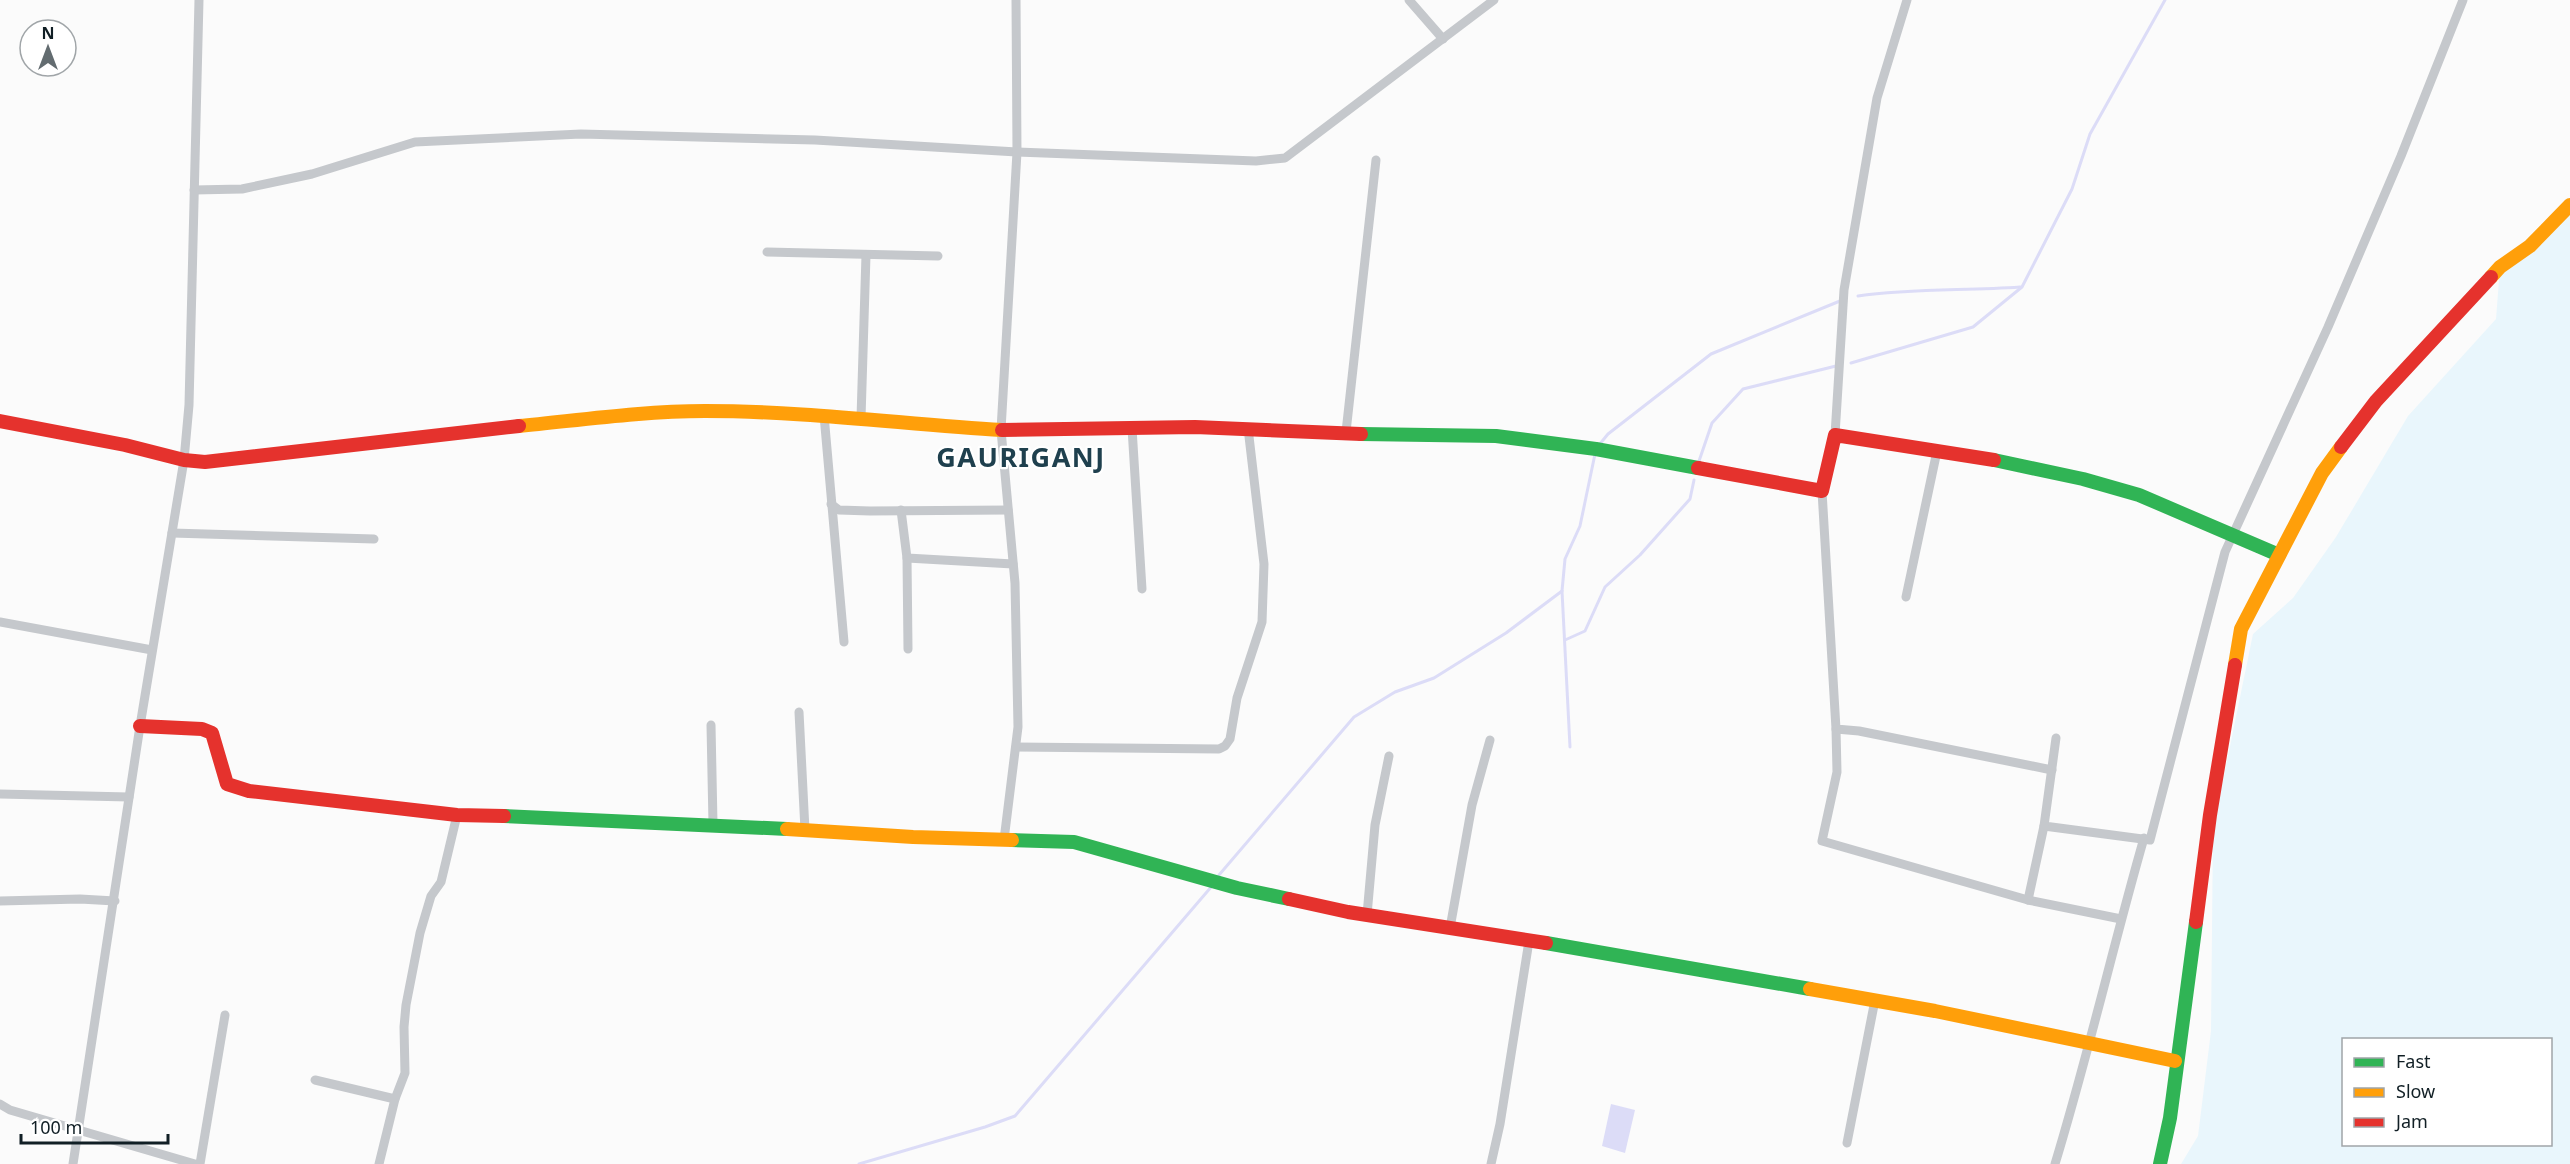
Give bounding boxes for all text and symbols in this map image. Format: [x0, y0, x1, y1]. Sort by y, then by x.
north arrow [18, 18, 78, 78]
text: N [41, 22, 55, 44]
district label: GAURIGANJ [936, 438, 1106, 475]
legend [2342, 1038, 2552, 1146]
text: Fast [2396, 1049, 2431, 1073]
text: Slow [2396, 1079, 2435, 1103]
scale bar [21, 1107, 168, 1145]
text: Jam [2394, 1109, 2428, 1133]
text: 100 m [30, 1115, 82, 1139]

